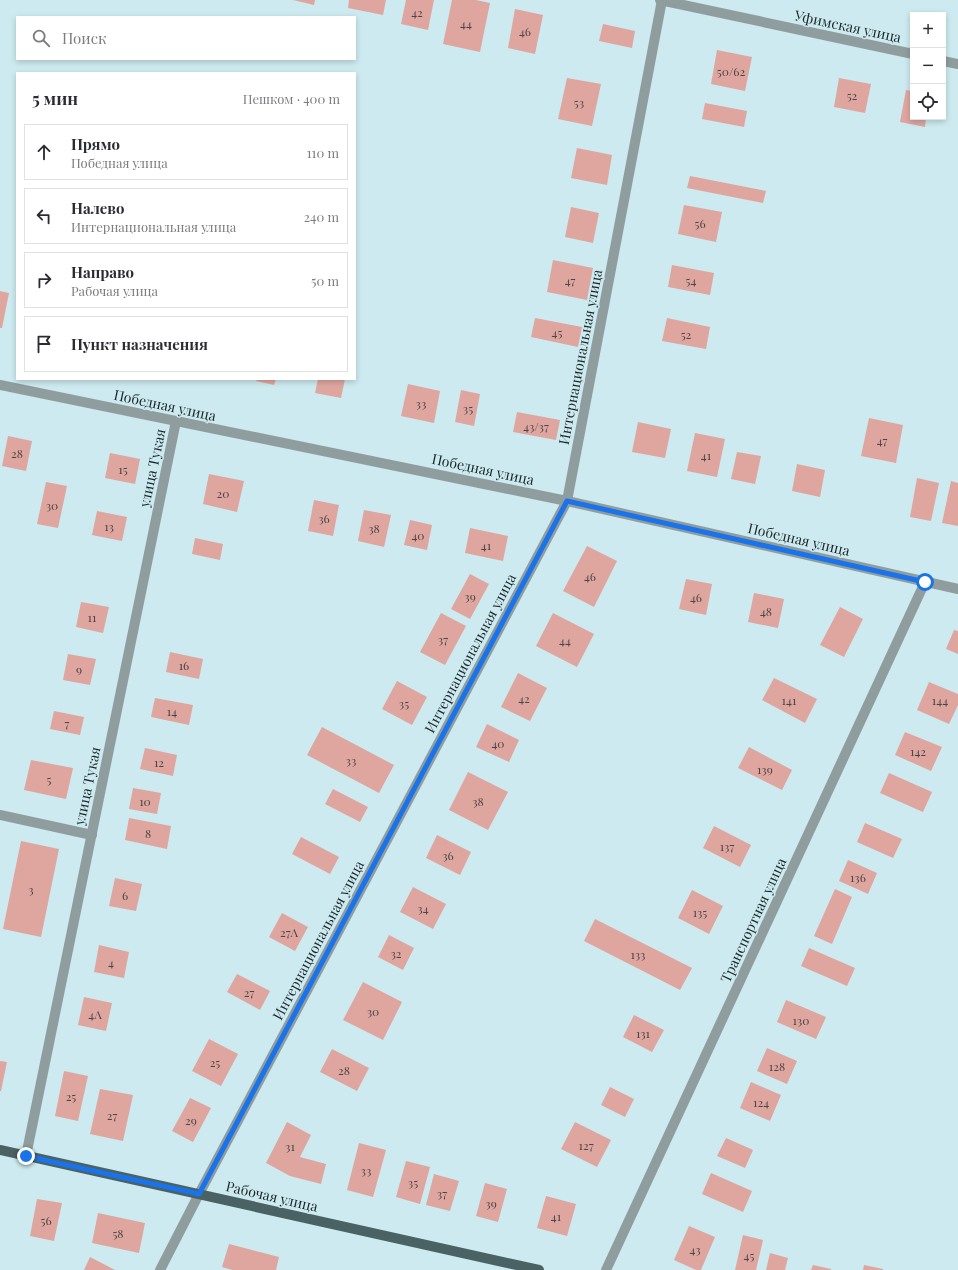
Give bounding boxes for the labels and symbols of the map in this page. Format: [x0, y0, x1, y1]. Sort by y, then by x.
house number: 42 [411, 4, 423, 20]
street label: Уфимская улица [792, 5, 903, 47]
house number: 44 [460, 15, 472, 31]
house number: 46 [519, 23, 531, 39]
house number: 50/62 [717, 63, 745, 79]
house number: 52 [847, 87, 858, 103]
house number: 53 [574, 94, 584, 110]
house number: 56 [694, 215, 706, 231]
street label: Интернациональная улица [554, 268, 606, 446]
house number: 47 [565, 272, 575, 288]
house number: 54 [686, 272, 697, 288]
house number: 45 [552, 324, 562, 340]
house number: 52 [681, 326, 692, 342]
street label: Победная улица [112, 385, 218, 425]
house number: 33 [416, 395, 426, 411]
house number: 35 [463, 400, 473, 416]
house number: 43/37 [523, 418, 549, 434]
street label: улица Тукая [134, 427, 170, 510]
house number: 47 [877, 432, 887, 448]
house number: 28 [11, 445, 23, 461]
house number: 41 [701, 447, 712, 463]
street label: Победная улица [430, 449, 536, 489]
house number: 15 [118, 461, 128, 477]
house number: 20 [217, 485, 229, 501]
house number: 30 [46, 497, 58, 513]
house number: 36 [318, 510, 330, 526]
house number: 13 [104, 518, 114, 534]
street label: Победная улица [746, 518, 852, 560]
house number: 38 [368, 520, 380, 536]
house number: 40 [411, 527, 425, 543]
house number: 41 [481, 537, 492, 553]
house number: 46 [584, 568, 596, 584]
street label: Интернациональная улица [420, 570, 520, 736]
route start [916, 573, 934, 591]
house number: 39 [464, 588, 476, 604]
house number: 46 [690, 589, 702, 605]
house number: 48 [760, 603, 772, 619]
house number: 11 [88, 609, 97, 625]
house number: 37 [438, 631, 448, 647]
house number: 44 [559, 632, 571, 648]
house number: 16 [179, 657, 189, 673]
house number: 9 [76, 661, 82, 677]
house number: 42 [518, 690, 530, 706]
house number: 141 [782, 692, 797, 708]
house number: 144 [932, 692, 948, 708]
house number: 35 [399, 695, 409, 711]
house number: 14 [167, 703, 177, 719]
house number: 7 [65, 715, 70, 731]
house number: 40 [491, 735, 505, 751]
house number: 142 [910, 743, 926, 759]
street label: улица Тукая [69, 745, 105, 828]
house number: 33 [346, 752, 356, 768]
house number: 12 [154, 754, 164, 770]
house number: 139 [757, 761, 773, 777]
house number: 5 [47, 771, 52, 787]
house number: 10 [139, 793, 151, 809]
house number: 38 [472, 793, 484, 809]
house number: 8 [145, 825, 151, 841]
house number: 137 [720, 838, 734, 854]
house number: 36 [442, 847, 454, 863]
street label: Транспортная улица [716, 855, 790, 985]
street label: Интернациональная улица [268, 857, 368, 1023]
house number: 136 [850, 869, 866, 885]
house number: 3 [28, 881, 34, 897]
house number: 6 [122, 887, 128, 903]
house number: 34 [417, 900, 429, 916]
house number: 135 [693, 904, 707, 920]
house number: 27А [280, 924, 299, 940]
house number: 32 [390, 945, 402, 961]
house number: 133 [630, 946, 646, 962]
house number: 4 [108, 954, 114, 970]
house number: 27 [244, 984, 254, 1000]
house number: 30 [367, 1003, 379, 1019]
house number: 4А [88, 1006, 102, 1022]
house number: 130 [793, 1012, 809, 1028]
house number: 131 [636, 1025, 651, 1041]
house number: 25 [210, 1054, 220, 1070]
house number: 128 [769, 1058, 785, 1074]
house number: 28 [338, 1062, 350, 1078]
house number: 25 [66, 1088, 76, 1104]
house number: 124 [753, 1094, 769, 1110]
house number: 27 [107, 1107, 117, 1123]
house number: 29 [185, 1112, 197, 1128]
house number: 127 [578, 1137, 594, 1153]
house number: 31 [285, 1138, 295, 1154]
route end [17, 1147, 35, 1165]
house number: 33 [361, 1162, 371, 1178]
house number: 35 [408, 1174, 418, 1190]
street label: Рабочая улица [224, 1176, 320, 1216]
house number: 37 [437, 1185, 447, 1201]
house number: 39 [485, 1195, 497, 1211]
house number: 41 [551, 1208, 562, 1224]
house number: 56 [40, 1212, 52, 1228]
house number: 58 [112, 1225, 124, 1241]
house number: 43 [689, 1241, 701, 1257]
house number: 45 [744, 1247, 754, 1263]

